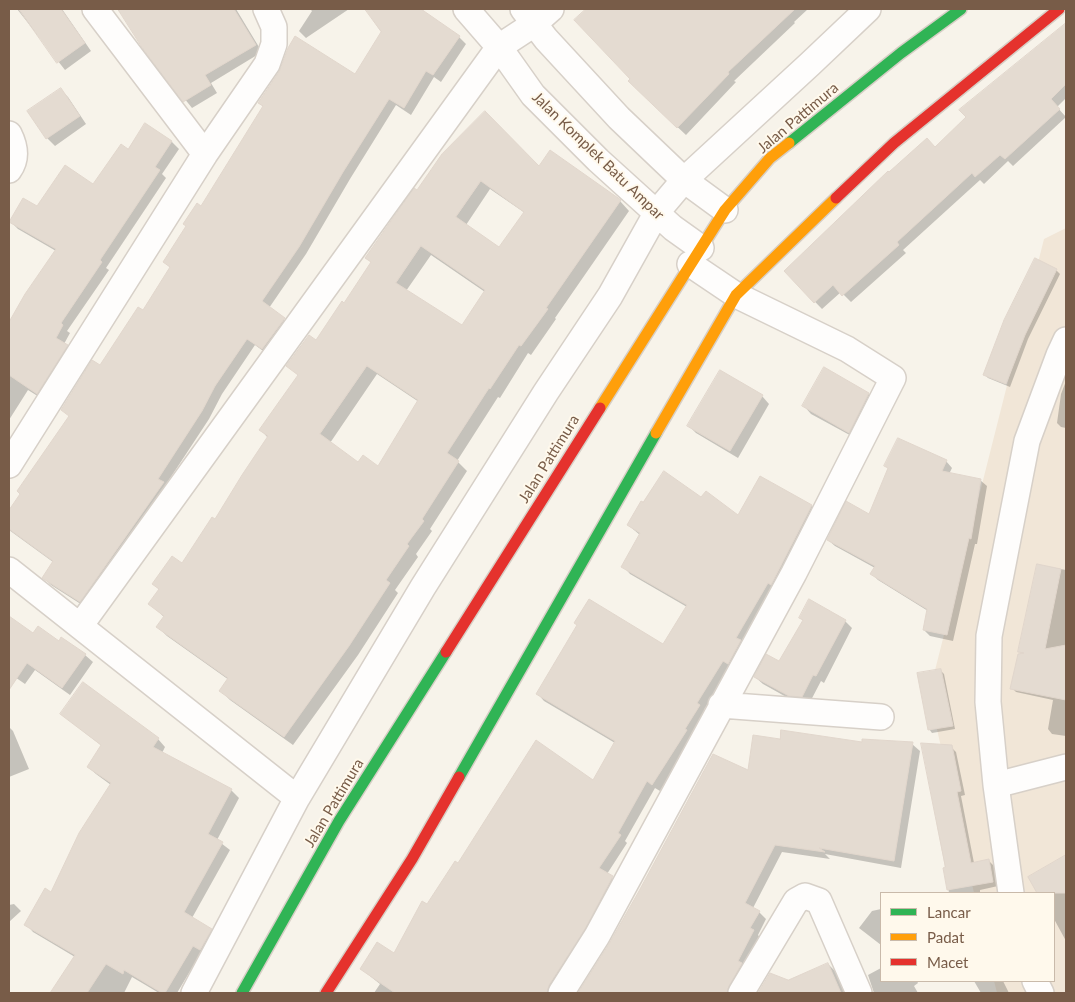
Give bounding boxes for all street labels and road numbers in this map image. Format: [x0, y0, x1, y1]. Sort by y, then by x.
street label: Jalan Pattimura [754, 79, 842, 157]
street label: Jalan Komplek Batu Ampar [528, 88, 668, 224]
street label: Jalan Pattimura [515, 412, 583, 506]
street label: Jalan Pattimura [300, 755, 368, 851]

